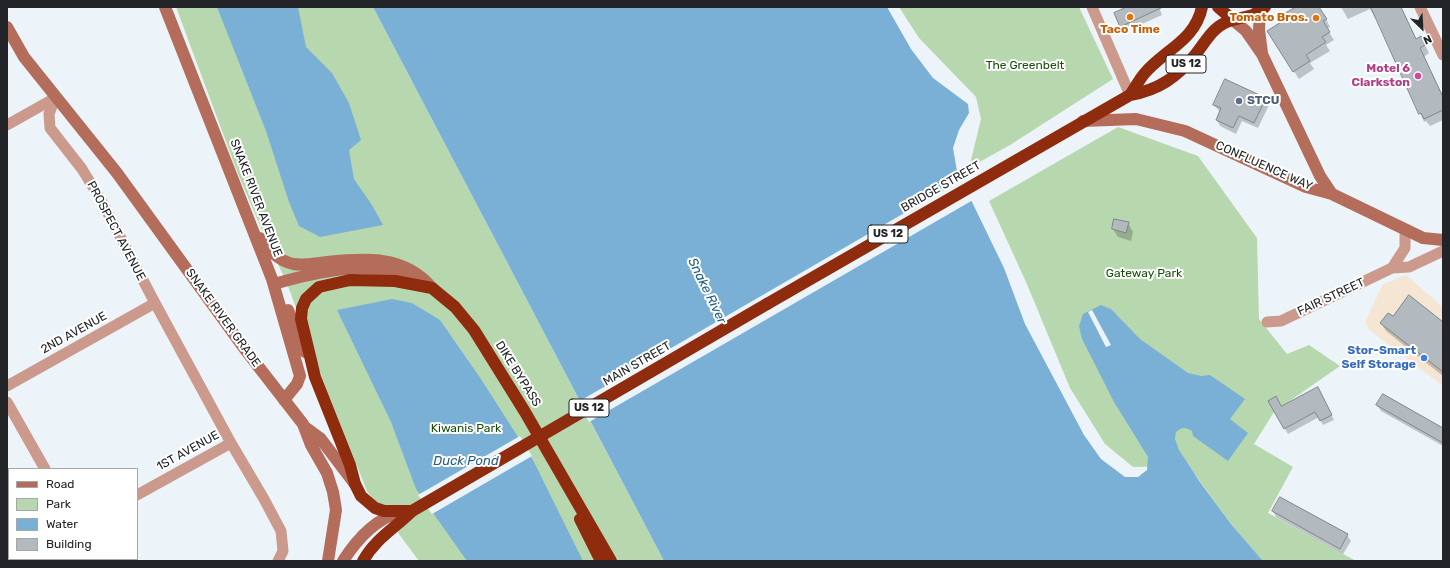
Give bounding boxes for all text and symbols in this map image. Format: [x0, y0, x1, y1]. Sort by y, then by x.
north arrow [1402, 8, 1442, 48]
place label: Tomato Bros. [1229, 11, 1308, 25]
marker: Taco Time [1125, 12, 1135, 22]
marker: Tomato Bros. [1311, 13, 1321, 23]
place label: Taco Time [1100, 23, 1160, 37]
text: N [1421, 32, 1434, 47]
road number: US 12 [1166, 55, 1206, 73]
park label: The Greenbelt [986, 59, 1064, 73]
place label: Motel 6 Clarkston [1351, 62, 1410, 90]
marker: Motel 6 Clarkston [1413, 71, 1423, 81]
place label: STCU [1247, 94, 1279, 108]
marker: STCU [1234, 96, 1244, 106]
street label: SNAKE RIVER AVENUE [227, 137, 285, 259]
street label: CONFLUENCE WAY [1213, 138, 1315, 194]
street label: BRIDGE STREET [899, 158, 983, 216]
street label: PROSPECT AVENUE [84, 179, 148, 283]
road number: US 12 [868, 225, 908, 243]
water label: Snake River [684, 256, 730, 326]
street label: SNAKE RIVER GRADE [183, 266, 263, 370]
park label: Gateway Park [1106, 267, 1182, 281]
street label: FAIR STREET [1295, 275, 1367, 319]
street label: 2ND AVENUE [38, 309, 110, 357]
street label: DIKE BYPASS [492, 339, 544, 409]
street label: MAIN STREET [601, 339, 673, 389]
place label: Stor-Smart Self Storage [1342, 344, 1416, 372]
marker: Stor-Smart Self Storage [1419, 353, 1429, 363]
road number: US 12 [569, 399, 609, 417]
park label: Kiwanis Park [431, 422, 501, 436]
street label: 1ST AVENUE [154, 428, 222, 474]
water label: Duck Pond [433, 453, 499, 469]
legend [8, 468, 138, 560]
text: Road [46, 477, 74, 491]
text: Park [46, 497, 71, 511]
text: Water [46, 517, 78, 531]
text: Building [46, 537, 92, 551]

